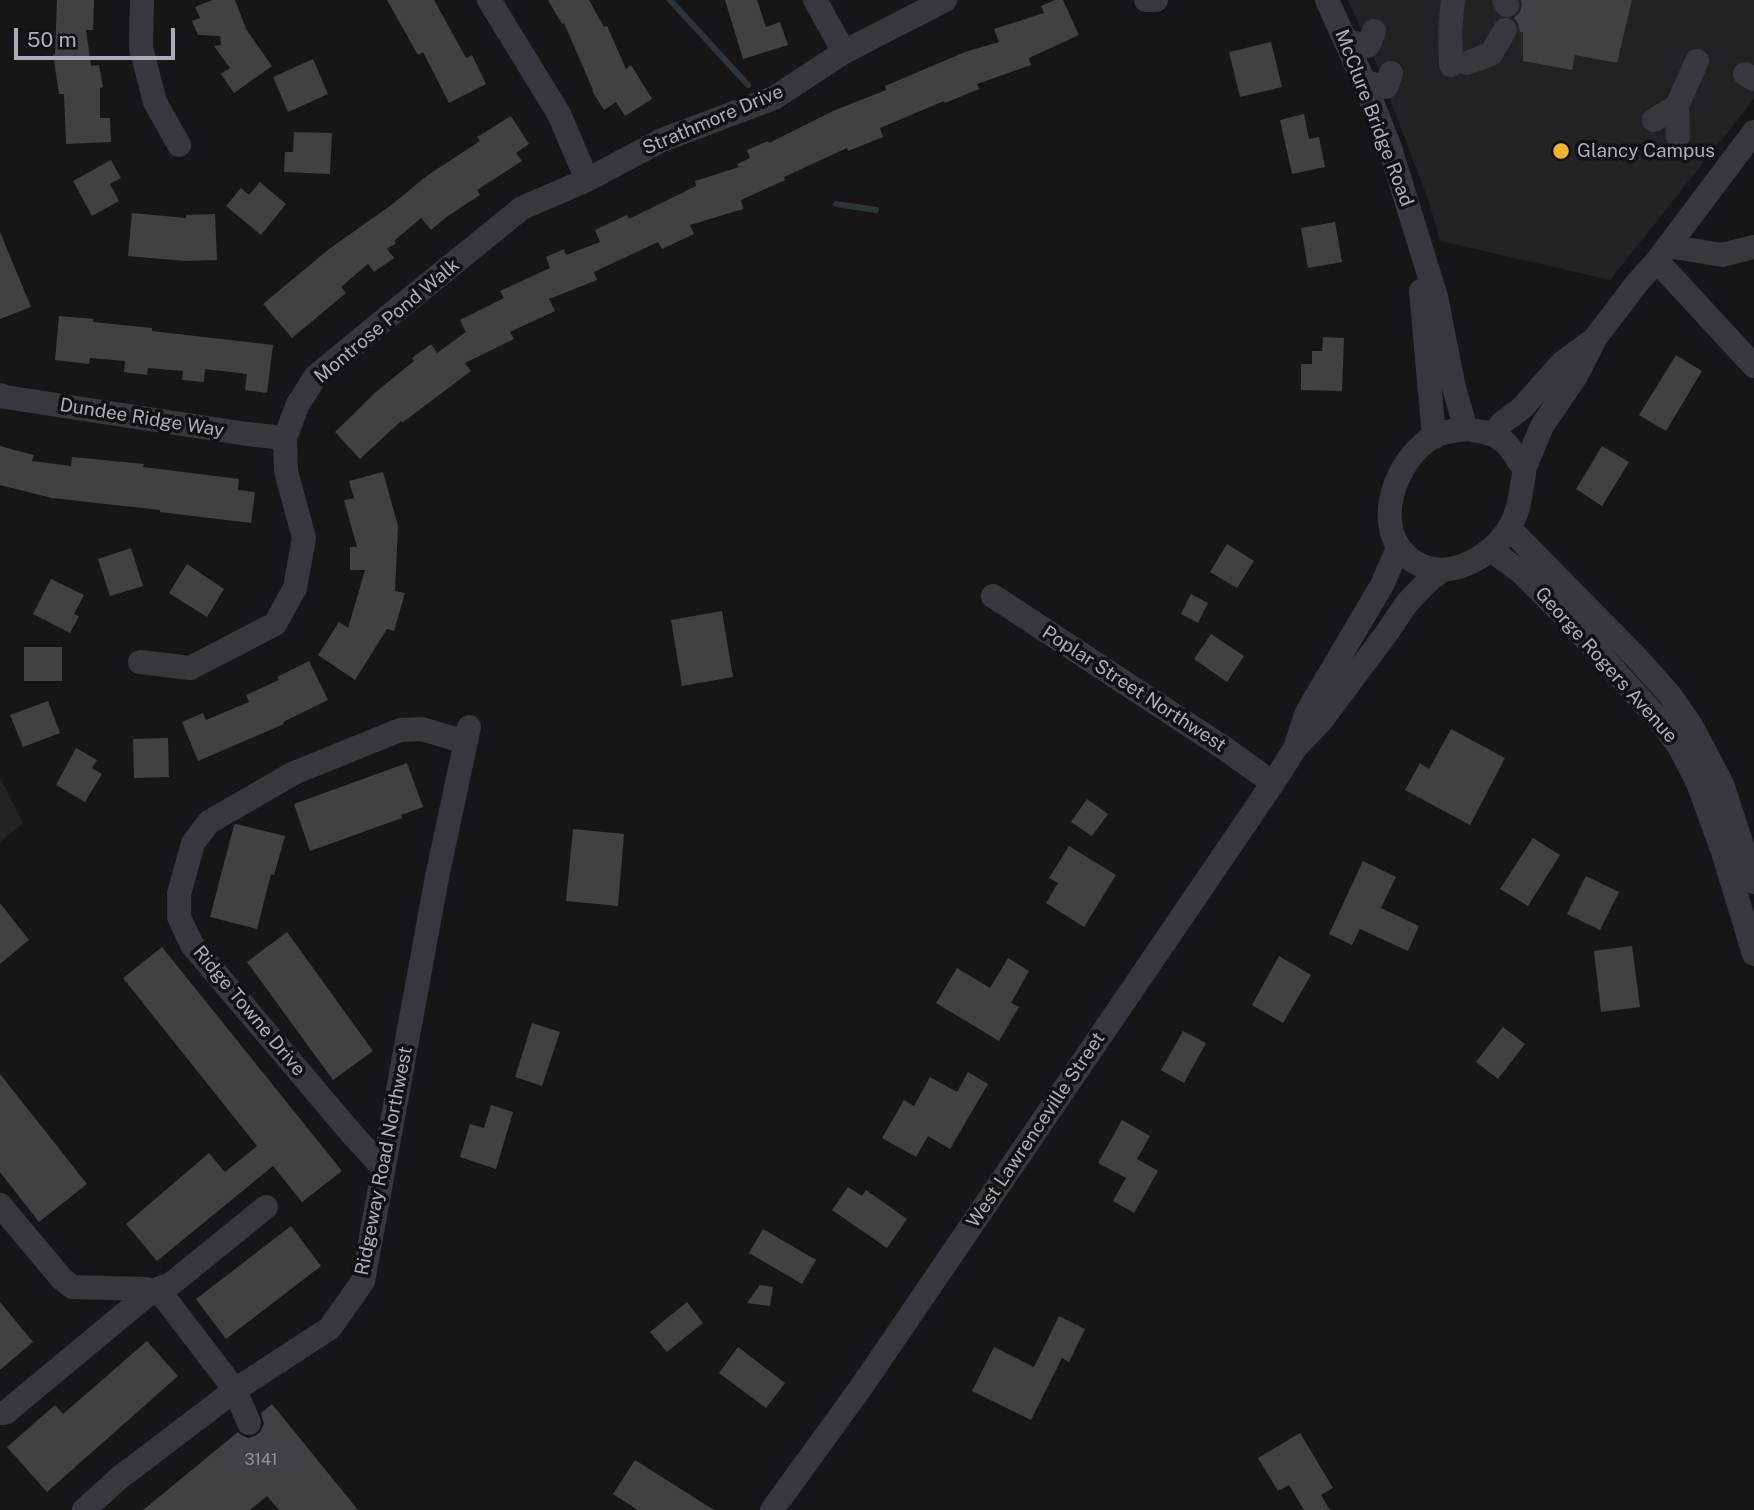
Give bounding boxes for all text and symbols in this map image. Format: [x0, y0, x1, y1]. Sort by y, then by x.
scale bar [18, 14, 178, 58]
street label: McClure Bridge Road [1330, 26, 1418, 210]
text: 50 m [27, 27, 77, 52]
street label: Strathmore Drive [639, 80, 787, 160]
place label: Glancy Campus [1577, 140, 1715, 162]
marker: Glancy Campus [1551, 141, 1571, 161]
street label: Montrose Pond Walk [310, 254, 464, 388]
street label: Dundee Ridge Way [58, 394, 226, 442]
street label: George Rogers Avenue [1530, 582, 1682, 748]
street label: Poplar Street Northwest [1038, 621, 1230, 757]
street label: Ridge Towne Drive [188, 941, 310, 1081]
street label: West Lawrenceville Street [962, 1028, 1110, 1232]
street label: Ridgeway Road Northwest [351, 1045, 417, 1277]
house number: 3141 [244, 1450, 278, 1470]

